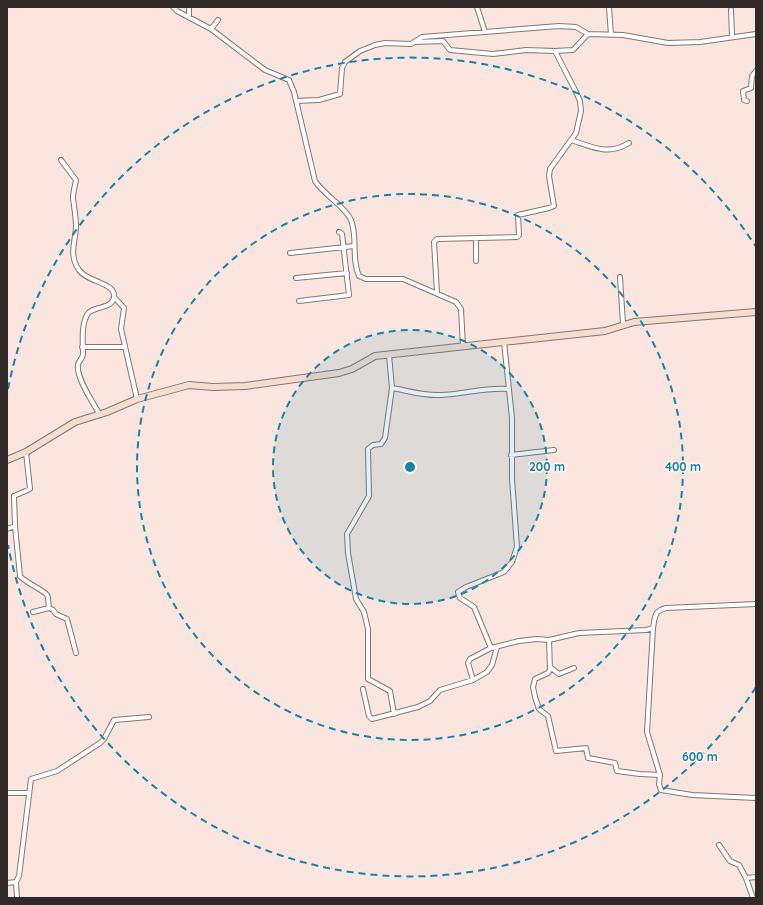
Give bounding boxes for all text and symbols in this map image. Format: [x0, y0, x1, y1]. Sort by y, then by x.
text: 200 m [529, 459, 565, 474]
text: 400 m [665, 459, 701, 474]
centre of rings [403, 460, 417, 474]
text: 600 m [682, 749, 718, 764]

